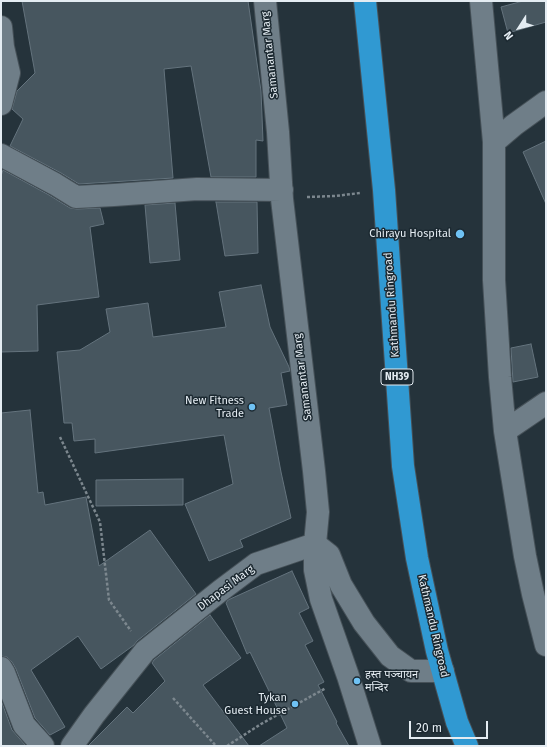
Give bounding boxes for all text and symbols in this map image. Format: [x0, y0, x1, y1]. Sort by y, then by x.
north arrow [499, 8, 539, 48]
street label: Samanantar Marg [259, 11, 281, 99]
text: N [501, 29, 516, 42]
place label: Chirayu Hospital [369, 227, 451, 241]
marker: Chirayu Hospital [454, 228, 466, 240]
street label: Kathmandu Ringroad [382, 252, 402, 358]
street label: Samanantar Marg [291, 333, 315, 421]
road number: NH39 [381, 369, 413, 385]
place label: New Fitness Trade [185, 394, 244, 420]
marker: New Fitness Trade [247, 402, 257, 412]
street label: Dhapasi Marg [195, 562, 257, 614]
street label: Kathmandu Ringroad [415, 573, 451, 679]
place label: हस्त पञ्चायन मन्दिर [365, 668, 418, 694]
marker: हस्त पञ्चायन मन्दिर [352, 676, 362, 686]
place label: Tykan Guest House [224, 691, 287, 717]
marker: Tykan Guest House [290, 699, 300, 709]
scale bar [411, 713, 490, 739]
text: 20 m [416, 721, 442, 735]

